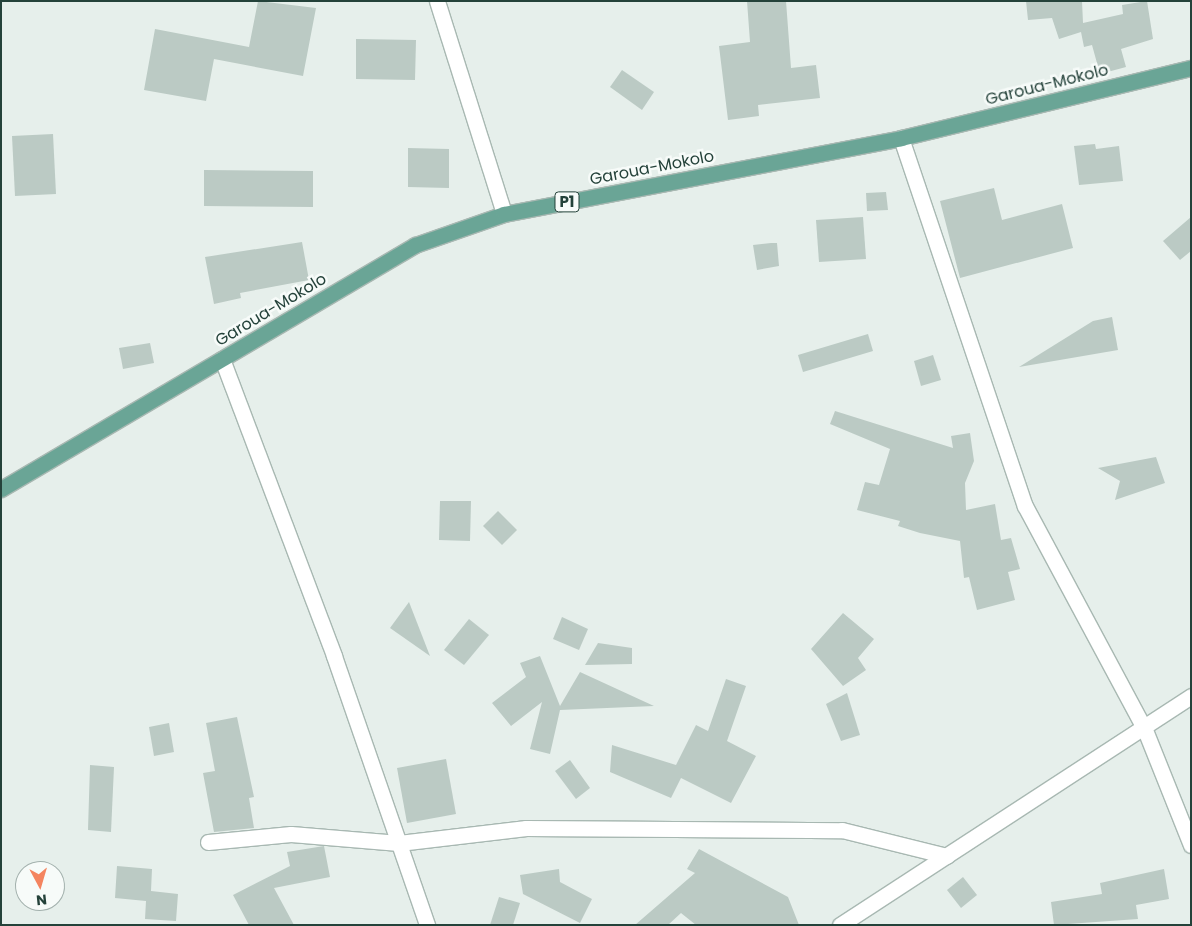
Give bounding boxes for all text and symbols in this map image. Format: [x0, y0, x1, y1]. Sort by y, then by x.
street label: Garoua-Mokolo [984, 60, 1110, 110]
street label: Garoua-Mokolo [588, 147, 716, 189]
road number: P1 [554, 190, 580, 214]
street label: Garoua-Mokolo [212, 269, 330, 351]
north arrow [15, 861, 65, 911]
text: N [35, 889, 48, 910]

